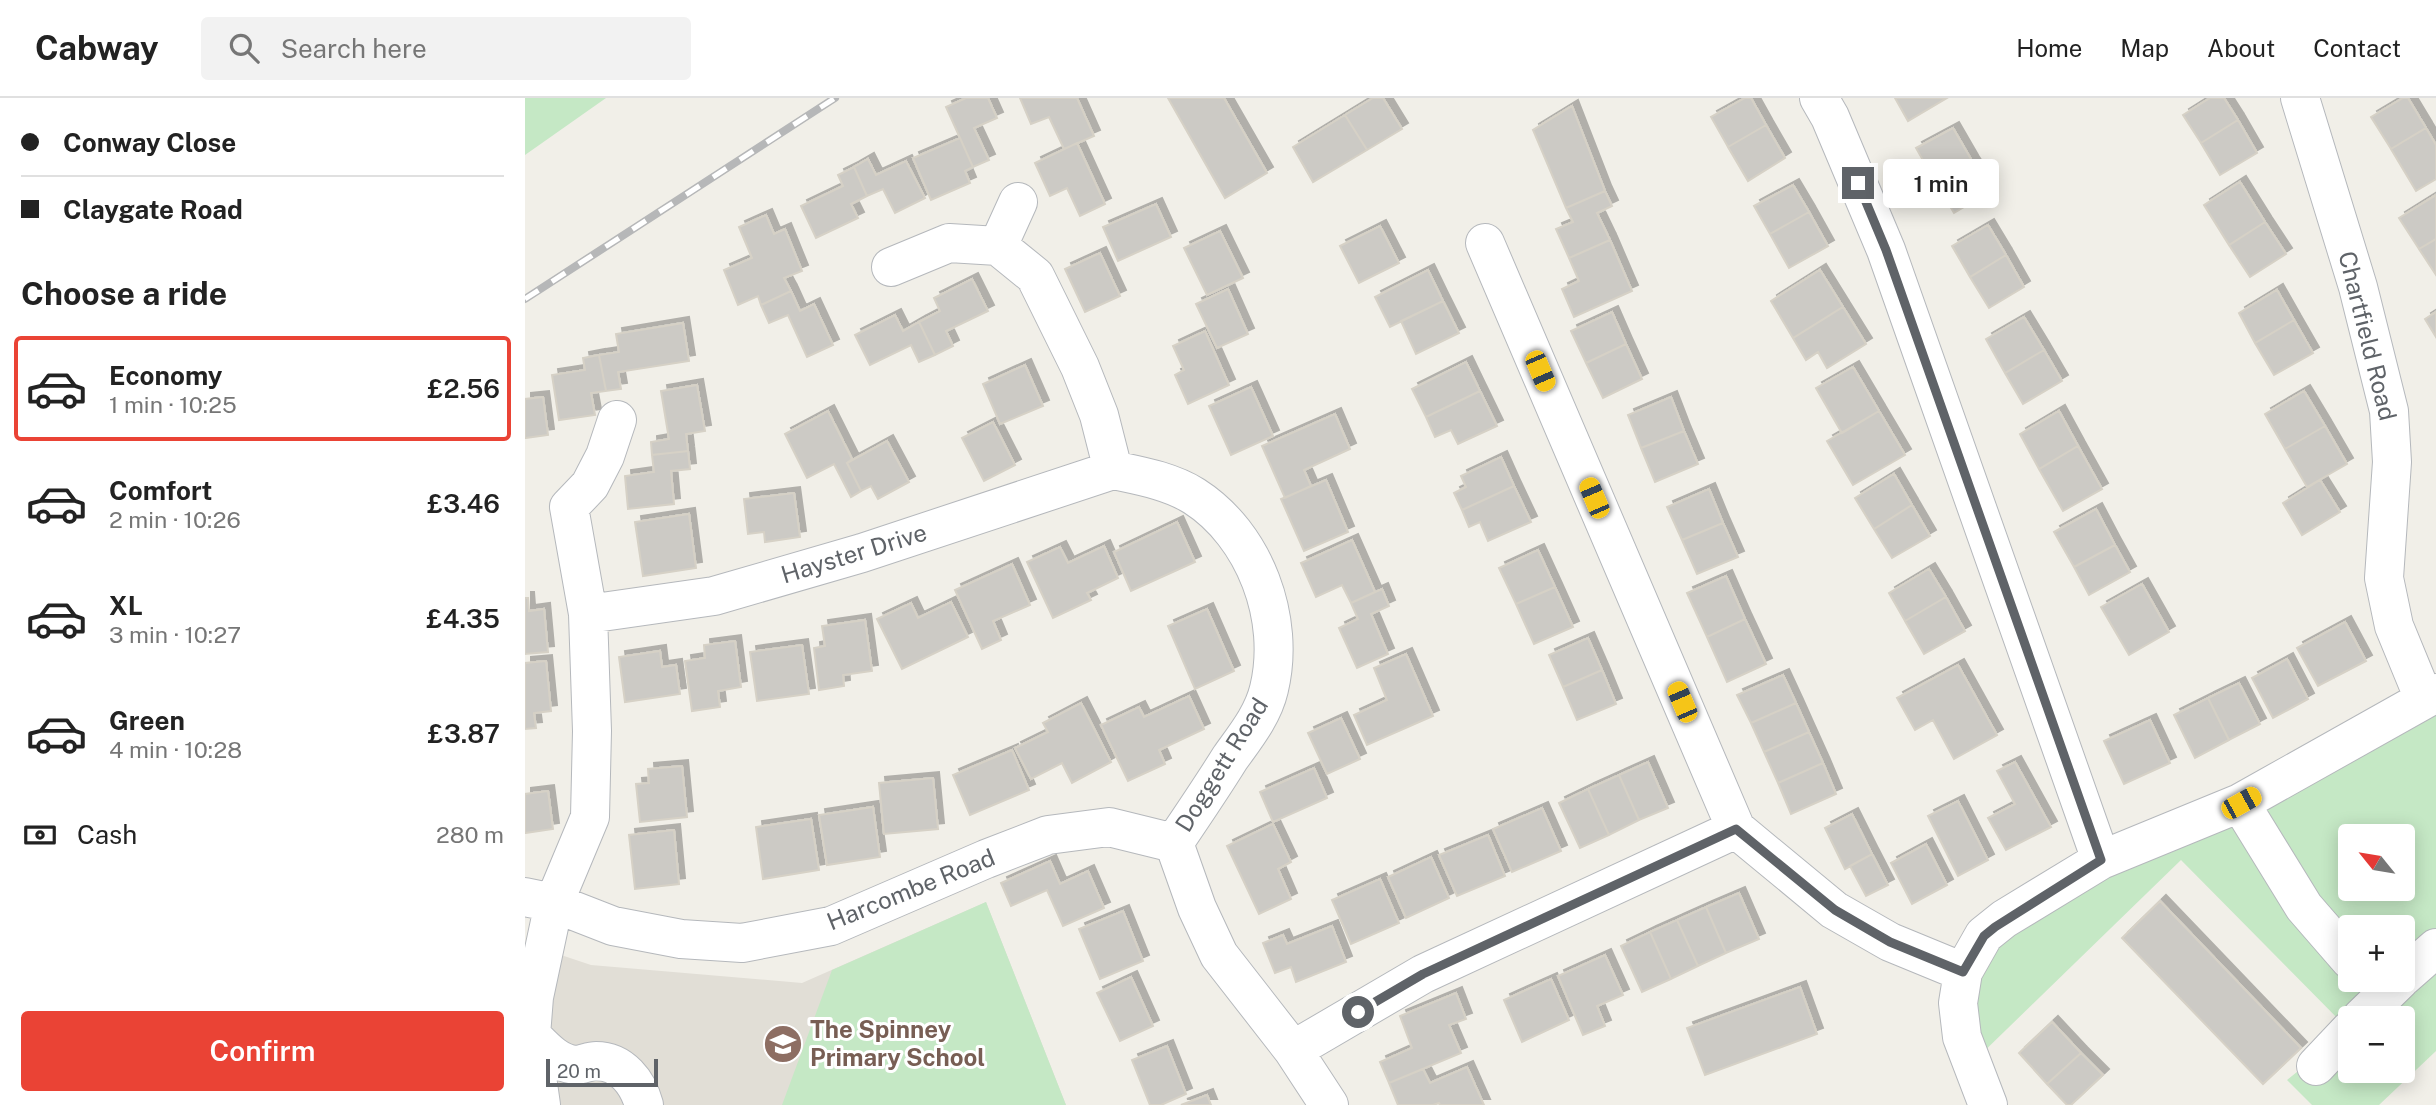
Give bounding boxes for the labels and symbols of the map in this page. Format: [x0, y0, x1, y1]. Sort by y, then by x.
callout: 1 min [1883, 158, 1998, 208]
route end [1842, 167, 1874, 199]
street label: Chartfield Road [2333, 248, 2403, 423]
car [1523, 348, 1558, 394]
car [1577, 475, 1612, 521]
street label: Hayster Drive [777, 518, 930, 588]
car [1665, 679, 1700, 725]
street label: Doggett Road [1169, 692, 1273, 837]
car [2218, 784, 2265, 822]
north arrow [2338, 824, 2415, 901]
street label: Harcombe Road [823, 843, 999, 935]
route start [1342, 996, 1374, 1028]
place label: The Spinney Primary School [810, 1015, 985, 1071]
school or university icon: The Spinney Primary School [762, 1023, 804, 1065]
scale bar [546, 1056, 658, 1088]

